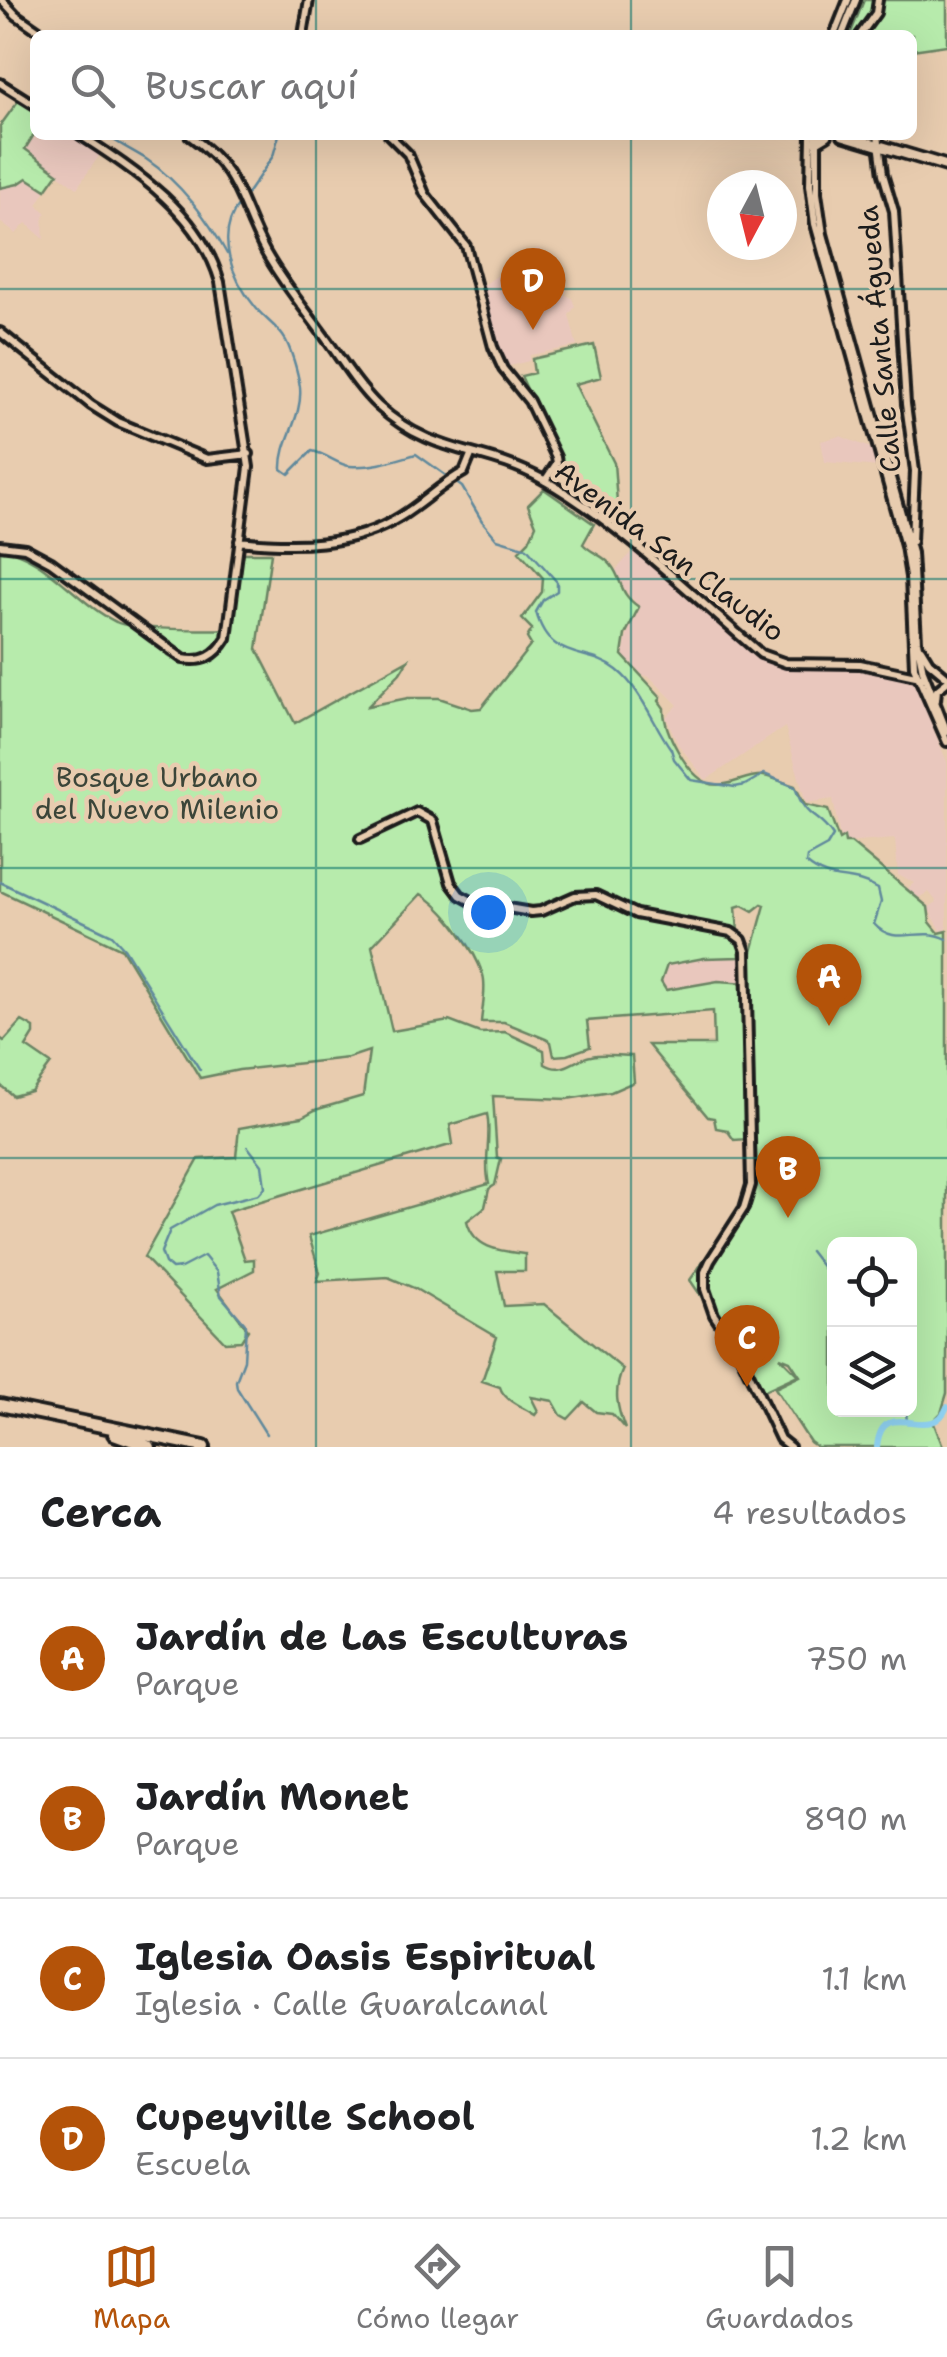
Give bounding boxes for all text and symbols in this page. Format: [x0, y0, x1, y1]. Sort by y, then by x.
search box [30, 30, 917, 140]
icon: search [65, 58, 120, 113]
text: Buscar aquí [145, 60, 358, 111]
north arrow [707, 170, 797, 260]
street label: Calle Santa Águeda [848, 204, 910, 474]
pin: D [500, 248, 566, 330]
street label: Avenida San Claudio [547, 452, 793, 650]
park label: Bosque Urbano del Nuevo Milenio [35, 758, 279, 828]
your location [463, 887, 514, 938]
pin: A [796, 944, 862, 1026]
pin: B [756, 1136, 820, 1218]
map controls [827, 1237, 917, 1417]
button: locate [827, 1237, 917, 1327]
pin: C [714, 1304, 780, 1387]
button: layers [827, 1327, 917, 1417]
text: Cerca [40, 1484, 161, 1540]
text: 4 resultados [712, 1491, 907, 1534]
text: Jardín de Las Esculturas [135, 1611, 628, 1662]
text: A [60, 1637, 85, 1680]
text: 750 m [806, 1637, 907, 1680]
text: Parque [135, 1662, 240, 1705]
text: Jardín Monet [135, 1771, 409, 1822]
text: B [63, 1797, 82, 1840]
text: 890 m [803, 1797, 907, 1840]
text: Parque [135, 1822, 240, 1865]
text: Iglesia Oasis Espiritual [135, 1931, 596, 1982]
text: C [63, 1957, 82, 2000]
text: 1.1 km [821, 1957, 907, 2000]
text: Iglesia · Calle Guaralcanal [135, 1982, 548, 2025]
text: Cupeyville School [135, 2091, 475, 2142]
text: D [61, 2117, 84, 2160]
text: 1.2 km [810, 2117, 907, 2160]
text: Escuela [135, 2142, 250, 2185]
tab: Mapa [93, 2239, 170, 2337]
tab: Cómo llegar [356, 2239, 519, 2337]
tab: Guardados [705, 2239, 854, 2337]

